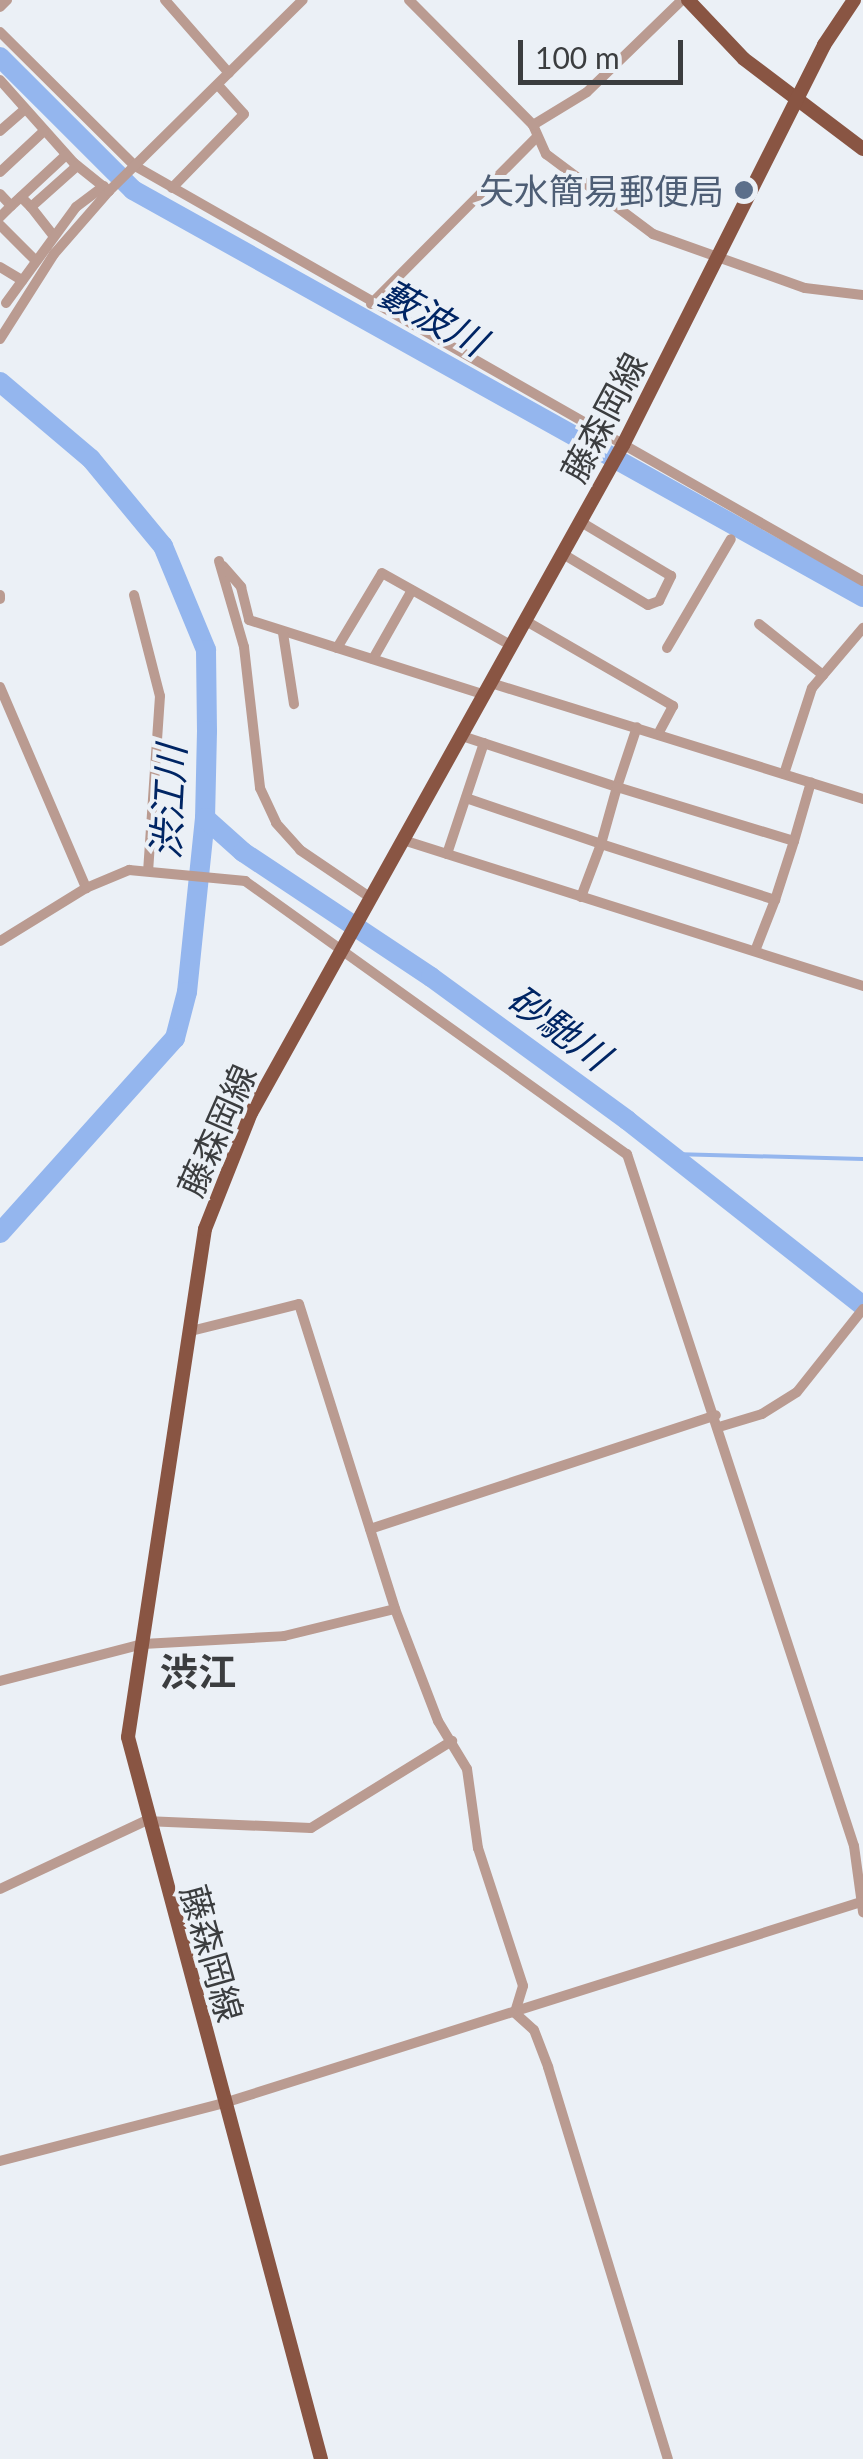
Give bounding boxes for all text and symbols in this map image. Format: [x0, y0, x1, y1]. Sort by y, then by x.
scale bar [523, 20, 688, 82]
text: 100 m [535, 39, 620, 75]
place label: 矢水簡易郵便局 [479, 169, 724, 211]
marker: 矢水簡易郵便局 [733, 179, 755, 201]
water label: 藪波川 [372, 269, 494, 365]
street label: 藤森岡線 [552, 345, 654, 489]
water label: 渋江川 [142, 744, 194, 860]
water label: 砂馳川 [499, 975, 619, 1079]
street label: 藤森岡線 [168, 1058, 264, 1202]
district label: 渋江 [160, 1649, 236, 1695]
street label: 藤森岡線 [174, 1880, 252, 2026]

